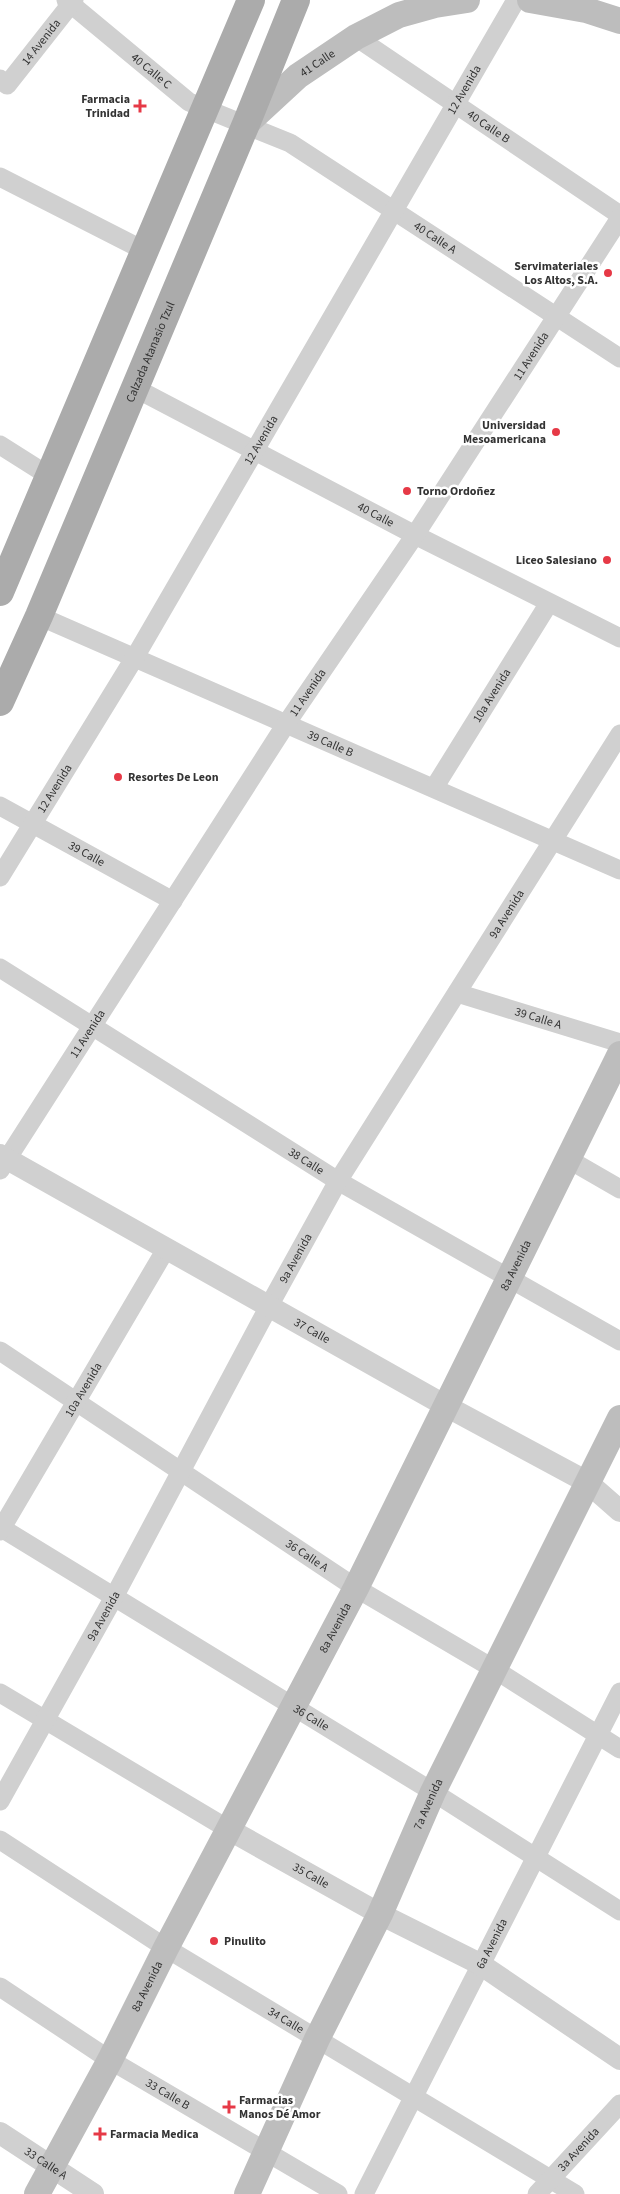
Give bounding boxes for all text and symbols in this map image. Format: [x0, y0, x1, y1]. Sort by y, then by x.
street label: 14 Avenida [17, 15, 64, 69]
street label: 41 Calle [296, 45, 338, 81]
street label: 40 Calle C [127, 49, 176, 93]
street label: 12 Avenida [443, 62, 485, 117]
place label: Farmacia Trinidad [81, 91, 130, 122]
marker: Farmacia Trinidad [134, 100, 146, 112]
street label: 40 Calle B [464, 106, 514, 147]
street label: 40 Calle A [410, 217, 460, 258]
place label: Servimateriales Los Altos, S.A. [514, 258, 598, 289]
marker: Servimateriales Los Altos, S.A. [602, 267, 614, 279]
street label: Calzada Atanasio Tzul [121, 299, 179, 405]
street label: 11 Avenida [509, 328, 553, 383]
street label: 12 Avenida [240, 412, 282, 468]
place label: Universidad Mesoamericana [463, 417, 546, 448]
marker: Universidad Mesoamericana [550, 426, 562, 438]
place label: Torno Ordoñez [417, 483, 496, 500]
marker: Torno Ordoñez [401, 485, 413, 497]
street label: 40 Calle [354, 498, 397, 531]
place label: Liceo Salesiano [516, 552, 597, 569]
marker: Liceo Salesiano [601, 554, 613, 566]
street label: 11 Avenida [285, 665, 330, 720]
street label: 10a Avenida [468, 665, 515, 726]
street label: 39 Calle B [305, 726, 356, 761]
street label: 12 Avenida [33, 761, 76, 816]
place label: Resortes De Leon [128, 769, 219, 786]
marker: Resortes De Leon [112, 771, 124, 783]
street label: 39 Calle [65, 837, 108, 871]
street label: 9a Avenida [485, 886, 528, 942]
street label: 39 Calle A [513, 1003, 564, 1033]
street label: 11 Avenida [66, 1006, 109, 1061]
street label: 38 Calle [285, 1143, 327, 1179]
street label: 9a Avenida [275, 1230, 316, 1286]
street label: 8a Avenida [496, 1237, 535, 1293]
street label: 37 Calle [291, 1314, 333, 1348]
street label: 10a Avenida [60, 1359, 106, 1420]
street label: 36 Calle A [282, 1535, 332, 1576]
street label: 9a Avenida [83, 1588, 124, 1644]
street label: 8a Avenida [315, 1600, 355, 1656]
street label: 36 Calle [290, 1700, 333, 1735]
street label: 7a Avenida [409, 1775, 447, 1832]
street label: 35 Calle [290, 1858, 332, 1892]
street label: 6a Avenida [472, 1915, 512, 1972]
place label: Pinulito [224, 1933, 266, 1950]
marker: Pinulito [208, 1935, 220, 1947]
street label: 8a Avenida [127, 1958, 167, 2015]
street label: 34 Calle [265, 2003, 307, 2038]
street label: 33 Calle B [142, 2074, 193, 2114]
place label: Farmacias Manos Dé Amor [239, 2092, 321, 2123]
marker: Farmacias Manos Dé Amor [223, 2101, 235, 2113]
street label: 3a Avenida [554, 2123, 603, 2175]
place label: Farmacia Medica [110, 2126, 199, 2143]
marker: Farmacia Medica [94, 2128, 106, 2140]
street label: 33 Calle A [21, 2143, 71, 2184]

